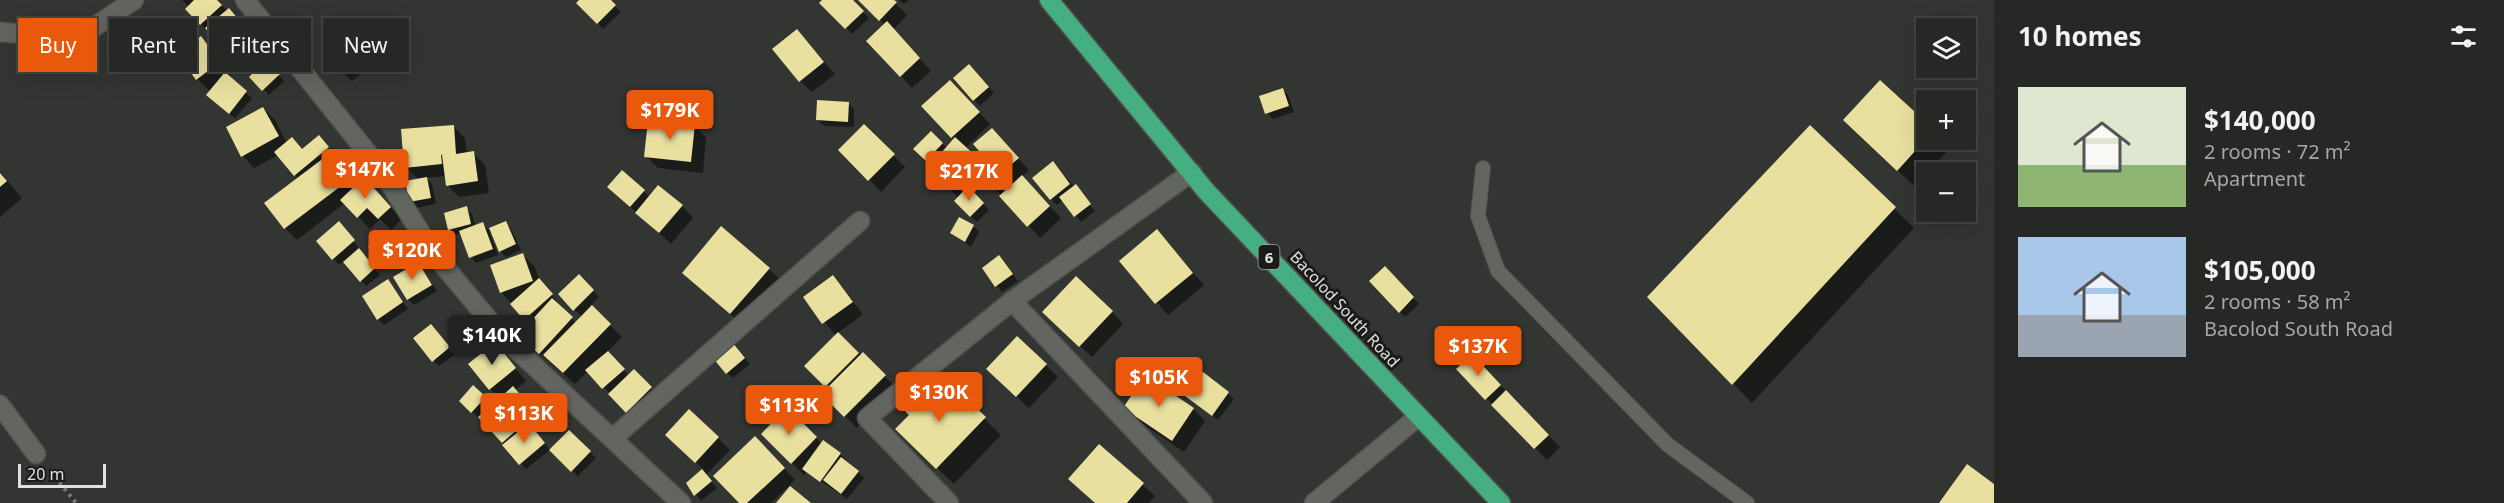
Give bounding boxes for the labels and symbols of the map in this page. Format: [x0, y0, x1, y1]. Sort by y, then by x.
pin: $179K [628, 90, 712, 141]
pin: $147K [323, 149, 407, 200]
pin: $217K [927, 151, 1011, 202]
pin: $120K [370, 230, 454, 281]
road number: 6 [1258, 245, 1280, 269]
street label: Bacolod South Road [1285, 246, 1405, 372]
pin: $140K [450, 315, 534, 366]
pin: $137K [1436, 326, 1520, 377]
pin: $105K [1117, 357, 1201, 408]
pin: $130K [897, 372, 981, 423]
pin: $113K [747, 385, 831, 436]
pin: $113K [482, 393, 566, 444]
scale bar [18, 461, 106, 488]

